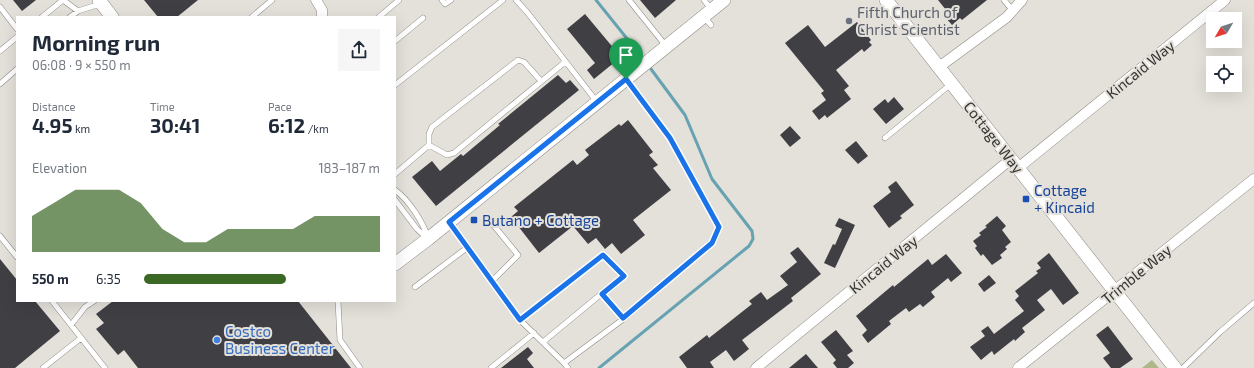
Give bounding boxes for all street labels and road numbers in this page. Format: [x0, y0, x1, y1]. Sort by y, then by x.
street label: Kincaid Way [1102, 36, 1178, 102]
street label: Cottage Way [960, 97, 1028, 177]
street label: Kincaid Way [845, 231, 921, 297]
street label: Trimble Way [1097, 240, 1175, 308]

